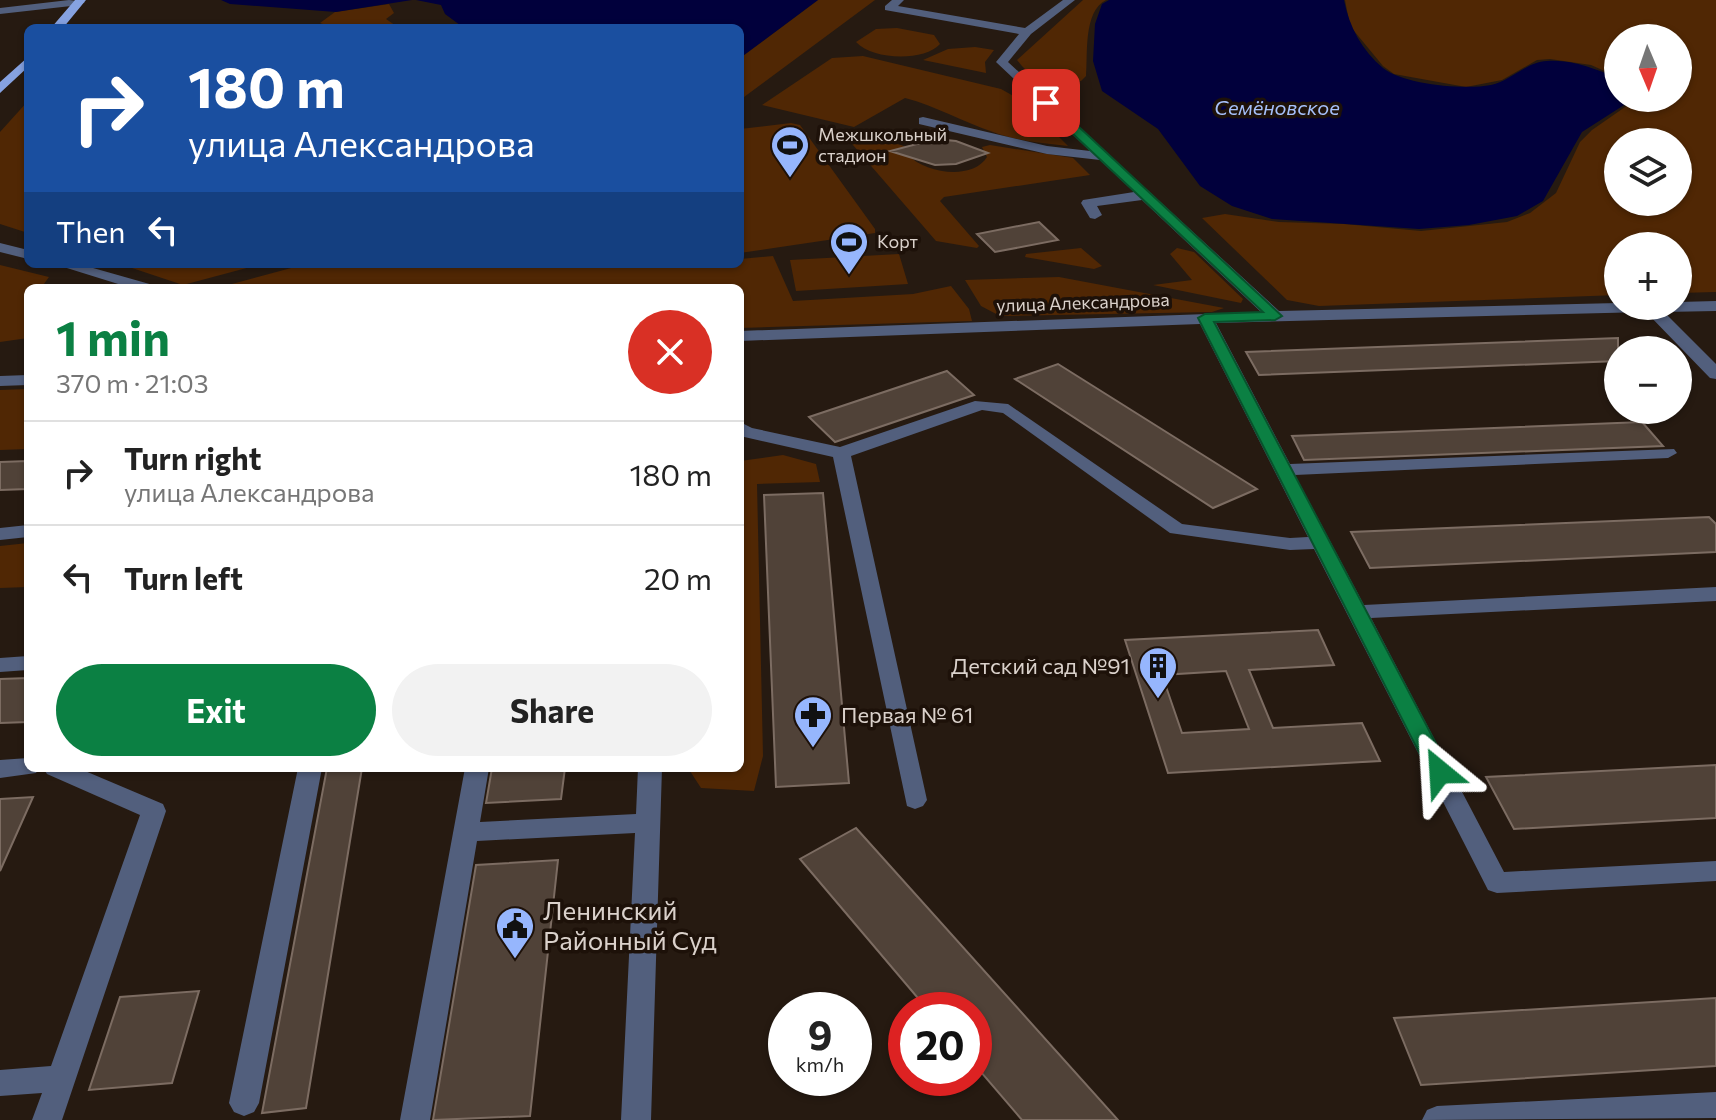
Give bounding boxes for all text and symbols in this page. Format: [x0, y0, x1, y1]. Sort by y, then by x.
north arrow [1604, 24, 1692, 112]
map controls [1604, 24, 1692, 424]
text: 180 m [188, 51, 345, 120]
icon: right [56, 56, 160, 160]
pin [1012, 69, 1080, 137]
icon: arrive [1024, 81, 1068, 125]
water label: Семёновское [1214, 95, 1340, 119]
text: улица Александрова [188, 120, 535, 164]
place label: Межшкольный стадион [818, 123, 947, 166]
sports icon: Межшкольный стадион [769, 124, 811, 179]
button: layers [1604, 128, 1692, 216]
icon: left [141, 208, 185, 252]
text: Then [56, 212, 125, 249]
sports icon: Корт [828, 221, 870, 276]
place label: Корт [877, 230, 919, 252]
button: + [1604, 232, 1692, 320]
street label: улица Александрова [996, 288, 1170, 316]
text: 1 min [56, 307, 170, 366]
button: close [628, 310, 712, 394]
button: − [1604, 336, 1692, 424]
text: 370 m · 21:03 [56, 367, 209, 398]
text: Turn right [124, 439, 261, 476]
icon: right [56, 451, 100, 495]
text: 180 m [629, 455, 712, 492]
text: улица Александрова [124, 476, 374, 507]
icon: left [56, 555, 100, 599]
text: Turn left [124, 559, 243, 596]
text: 20 m [644, 559, 712, 596]
building icon: Детский сад №91 [1137, 645, 1179, 700]
place label: Детский сад №91 [951, 652, 1130, 679]
button: Exit [56, 664, 376, 756]
button: Share [392, 664, 712, 756]
pharmacy icon: Первая № 61 [792, 694, 834, 749]
place label: Первая № 61 [841, 701, 974, 728]
position arrow [1398, 730, 1482, 814]
place label: Ленинский Районный Суд [543, 894, 717, 955]
public building icon: Ленинский Районный Суд [494, 905, 536, 960]
speed limit sign: 20 [888, 992, 992, 1096]
text: 9 [808, 1009, 832, 1058]
text: km/h [796, 1052, 844, 1076]

